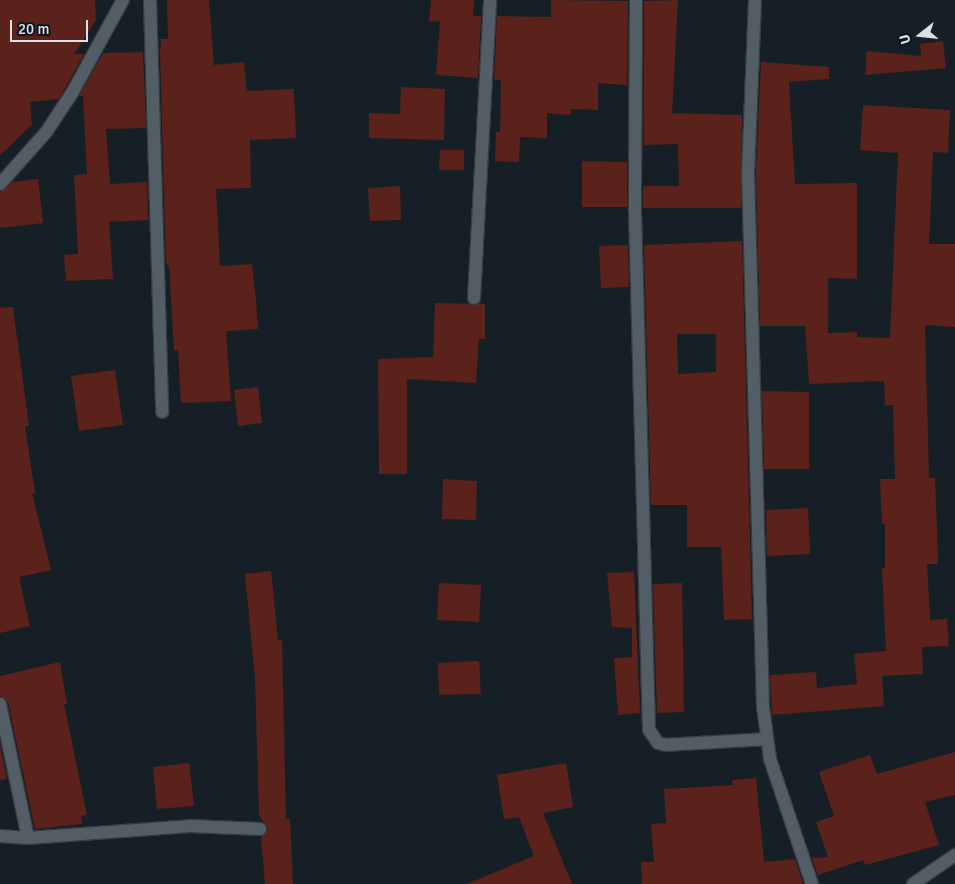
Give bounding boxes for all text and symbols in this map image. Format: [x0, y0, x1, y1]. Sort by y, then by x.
scale bar [12, 10, 90, 42]
north arrow [895, 10, 945, 60]
text: 20 m [18, 20, 49, 38]
text: U [896, 32, 915, 46]

